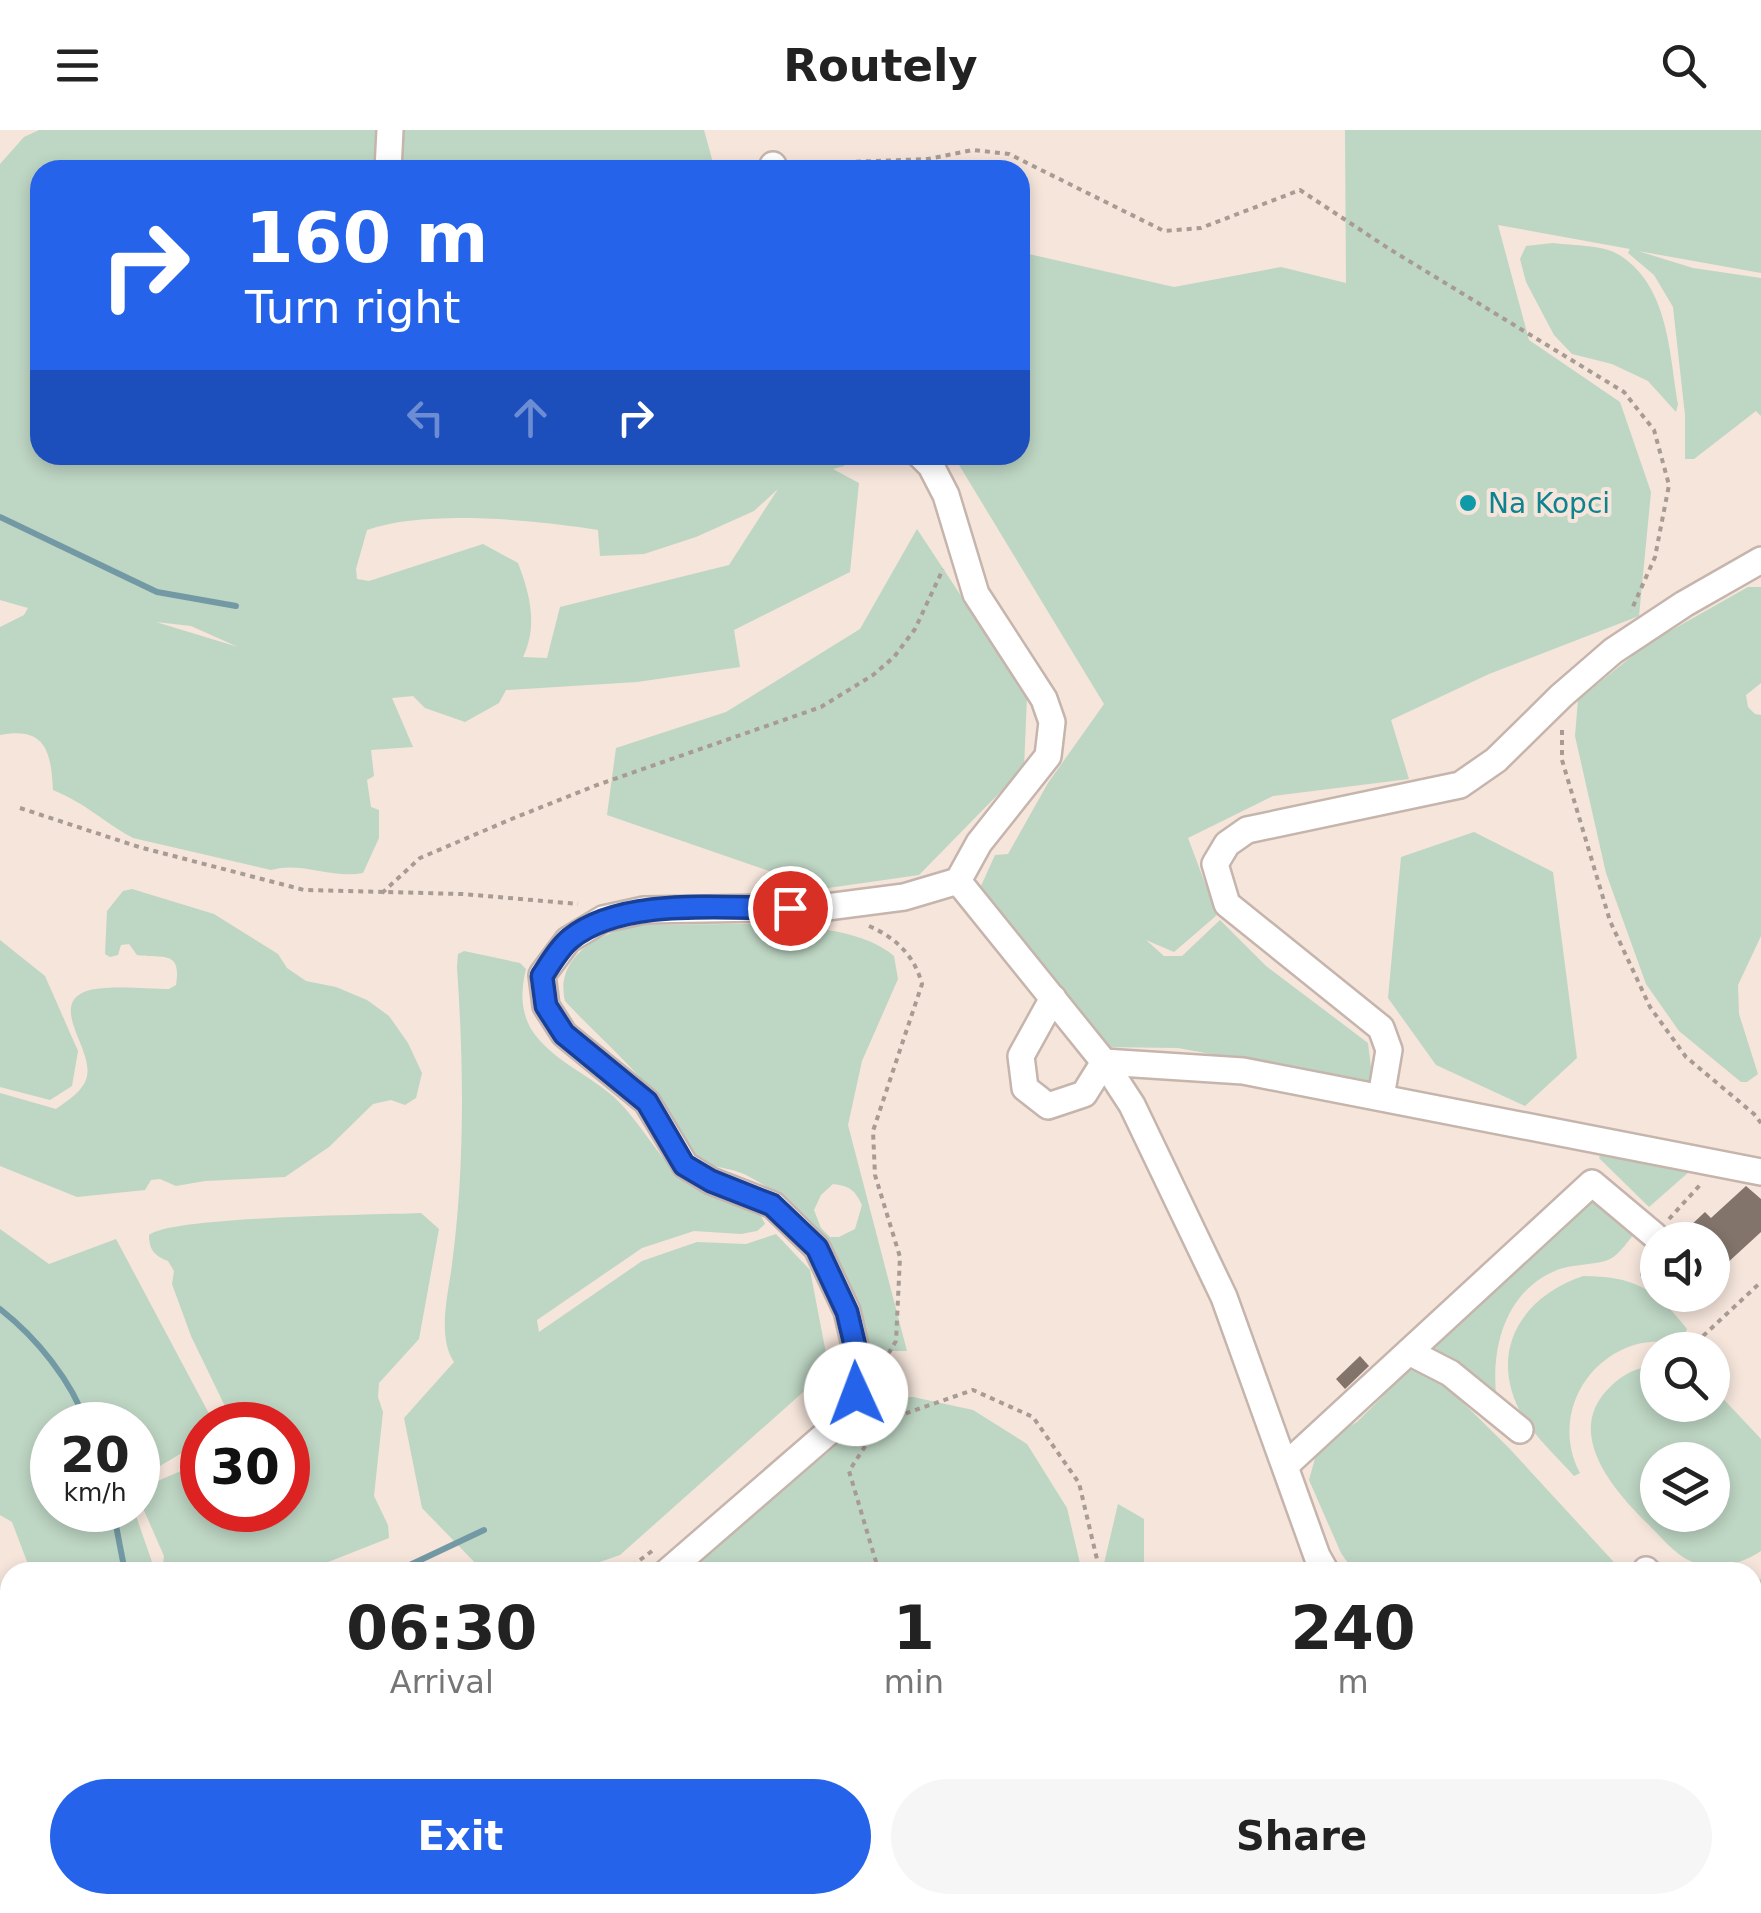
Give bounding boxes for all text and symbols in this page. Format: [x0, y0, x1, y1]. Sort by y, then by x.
icon: menu [50, 38, 105, 93]
icon: search [1656, 38, 1711, 93]
text: Routely [783, 39, 978, 92]
text: 160 m [245, 197, 488, 279]
icon: right [80, 200, 210, 330]
text: Turn right [245, 281, 460, 334]
icon: left [398, 390, 453, 445]
icon: ahead [503, 390, 558, 445]
icon: right [608, 390, 663, 445]
place label: Na Kopci [1488, 487, 1610, 520]
marker: Na Kopci [1457, 492, 1479, 514]
pin [748, 866, 833, 951]
icon: arrive [763, 881, 818, 936]
map controls [1640, 1222, 1730, 1532]
button: sound [1640, 1222, 1730, 1312]
button: search [1640, 1332, 1730, 1422]
position arrow [804, 1342, 908, 1446]
speed limit sign: 30 [180, 1402, 310, 1532]
text: 20 [60, 1426, 130, 1484]
button: layers [1640, 1442, 1730, 1532]
text: km/h [63, 1478, 127, 1507]
text: 06:30 [346, 1593, 537, 1663]
text: 1 [893, 1593, 935, 1663]
text: 240 [1290, 1593, 1416, 1663]
text: Arrival [390, 1663, 494, 1701]
text: min [884, 1663, 944, 1701]
text: m [1337, 1663, 1369, 1701]
button: Exit [50, 1779, 871, 1894]
button: Share [891, 1779, 1712, 1894]

